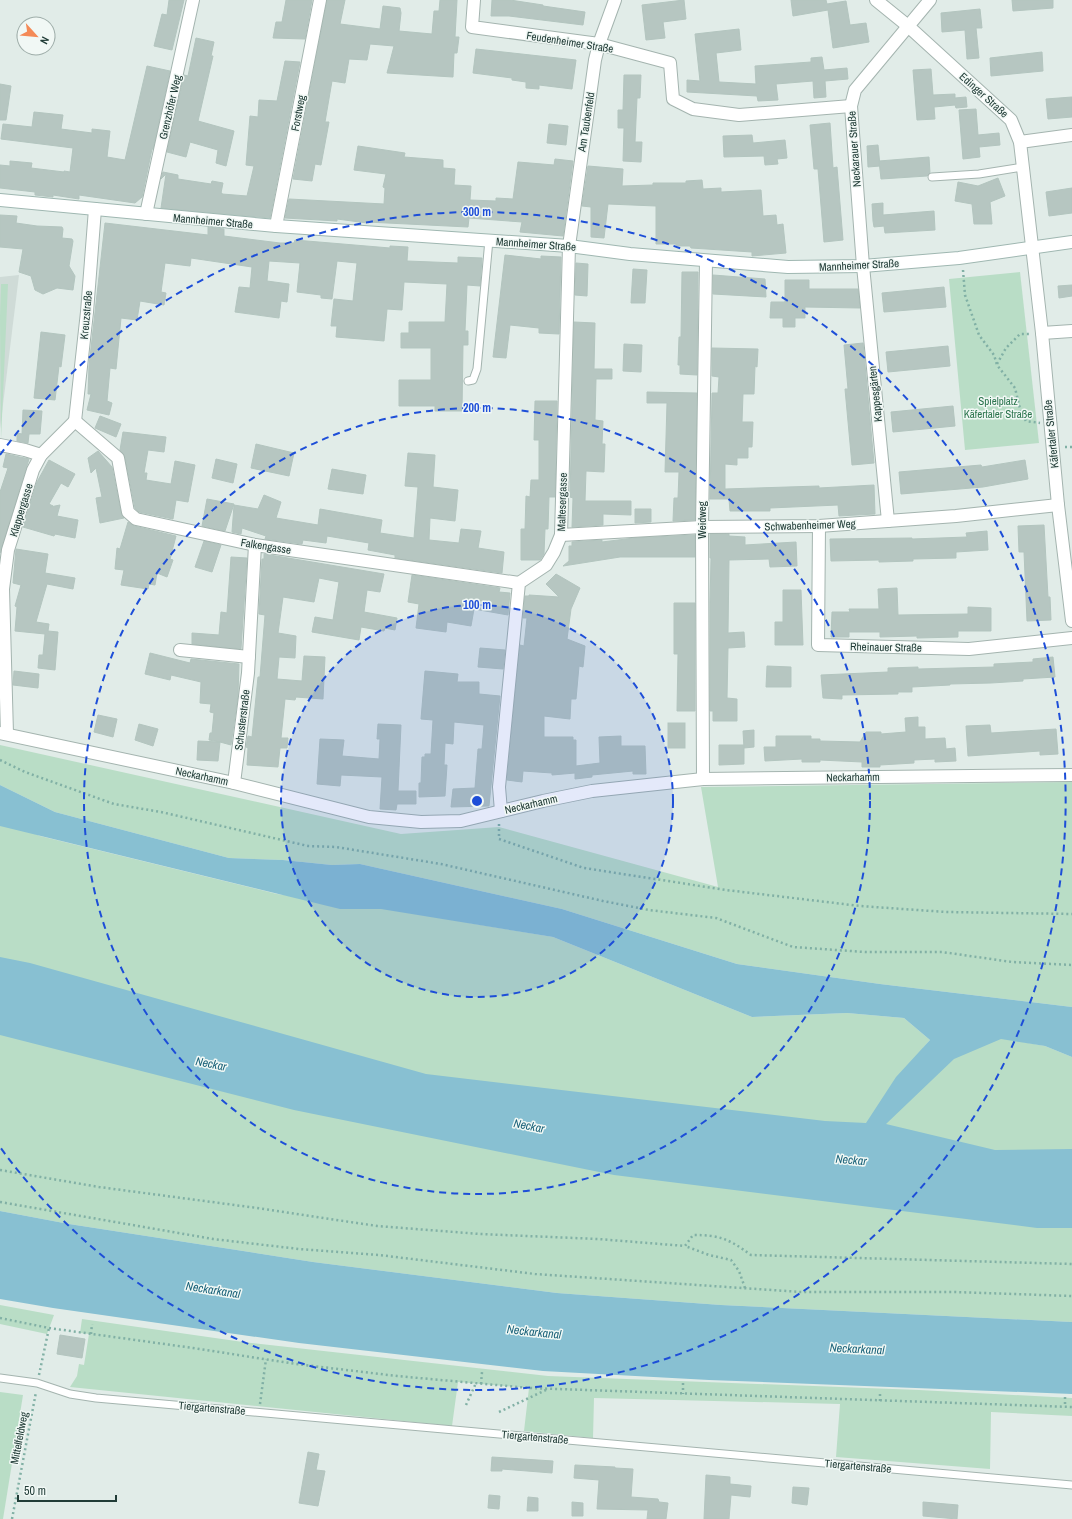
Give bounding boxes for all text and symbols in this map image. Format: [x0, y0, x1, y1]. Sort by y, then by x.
north arrow [16, 16, 56, 56]
street label: Feudenheimer Straße [526, 28, 614, 56]
text: N [37, 34, 53, 47]
street label: Edinger Straße [957, 69, 1011, 121]
street label: Grenzhöfer Weg [156, 73, 184, 141]
street label: Am Taubenfeld [574, 91, 598, 154]
street label: Forstweg [288, 94, 308, 132]
street label: Neckarauer Straße [844, 111, 864, 187]
text: 300 m [463, 204, 491, 220]
street label: Mannheimer Straße [172, 211, 254, 231]
street label: Mannheimer Straße [496, 234, 576, 254]
street label: Mannheimer Straße [819, 256, 899, 274]
street label: Kreuzstraße [77, 290, 95, 340]
street label: Kappesgärten [865, 365, 885, 423]
park label: Spielplatz Käfertaler Straße [964, 394, 1032, 421]
street label: Käfertaler Straße [1040, 399, 1062, 469]
text: 200 m [463, 400, 491, 416]
street label: Maltesergasse [554, 472, 570, 532]
street label: Klappergasse [6, 482, 36, 538]
street label: Weidweg [695, 501, 709, 539]
street label: Schwabenheimer Weg [764, 516, 856, 534]
street label: Falkengasse [240, 535, 292, 557]
text: 100 m [463, 597, 491, 613]
street label: Rheinauer Straße [850, 639, 922, 655]
street label: Schusterstraße [231, 689, 253, 751]
street label: Neckarhamm [174, 764, 230, 788]
street label: Neckarhamm [826, 770, 880, 784]
street label: Neckarhamm [503, 791, 559, 817]
centre of rings [470, 794, 484, 808]
water label: Neckar [194, 1053, 229, 1075]
water label: Neckar [512, 1115, 547, 1137]
water label: Neckar [835, 1151, 868, 1169]
water label: Neckarkanal [185, 1278, 242, 1302]
water label: Neckarkanal [506, 1321, 563, 1343]
water label: Neckarkanal [829, 1340, 886, 1358]
street label: Tiergartenstraße [178, 1398, 246, 1418]
street label: Mittelfeldweg [7, 1411, 31, 1465]
street label: Tiergartenstraße [501, 1427, 569, 1447]
street label: Tiergartenstraße [824, 1456, 892, 1476]
scale bar [18, 1477, 116, 1503]
text: 50 m [24, 1483, 46, 1499]

